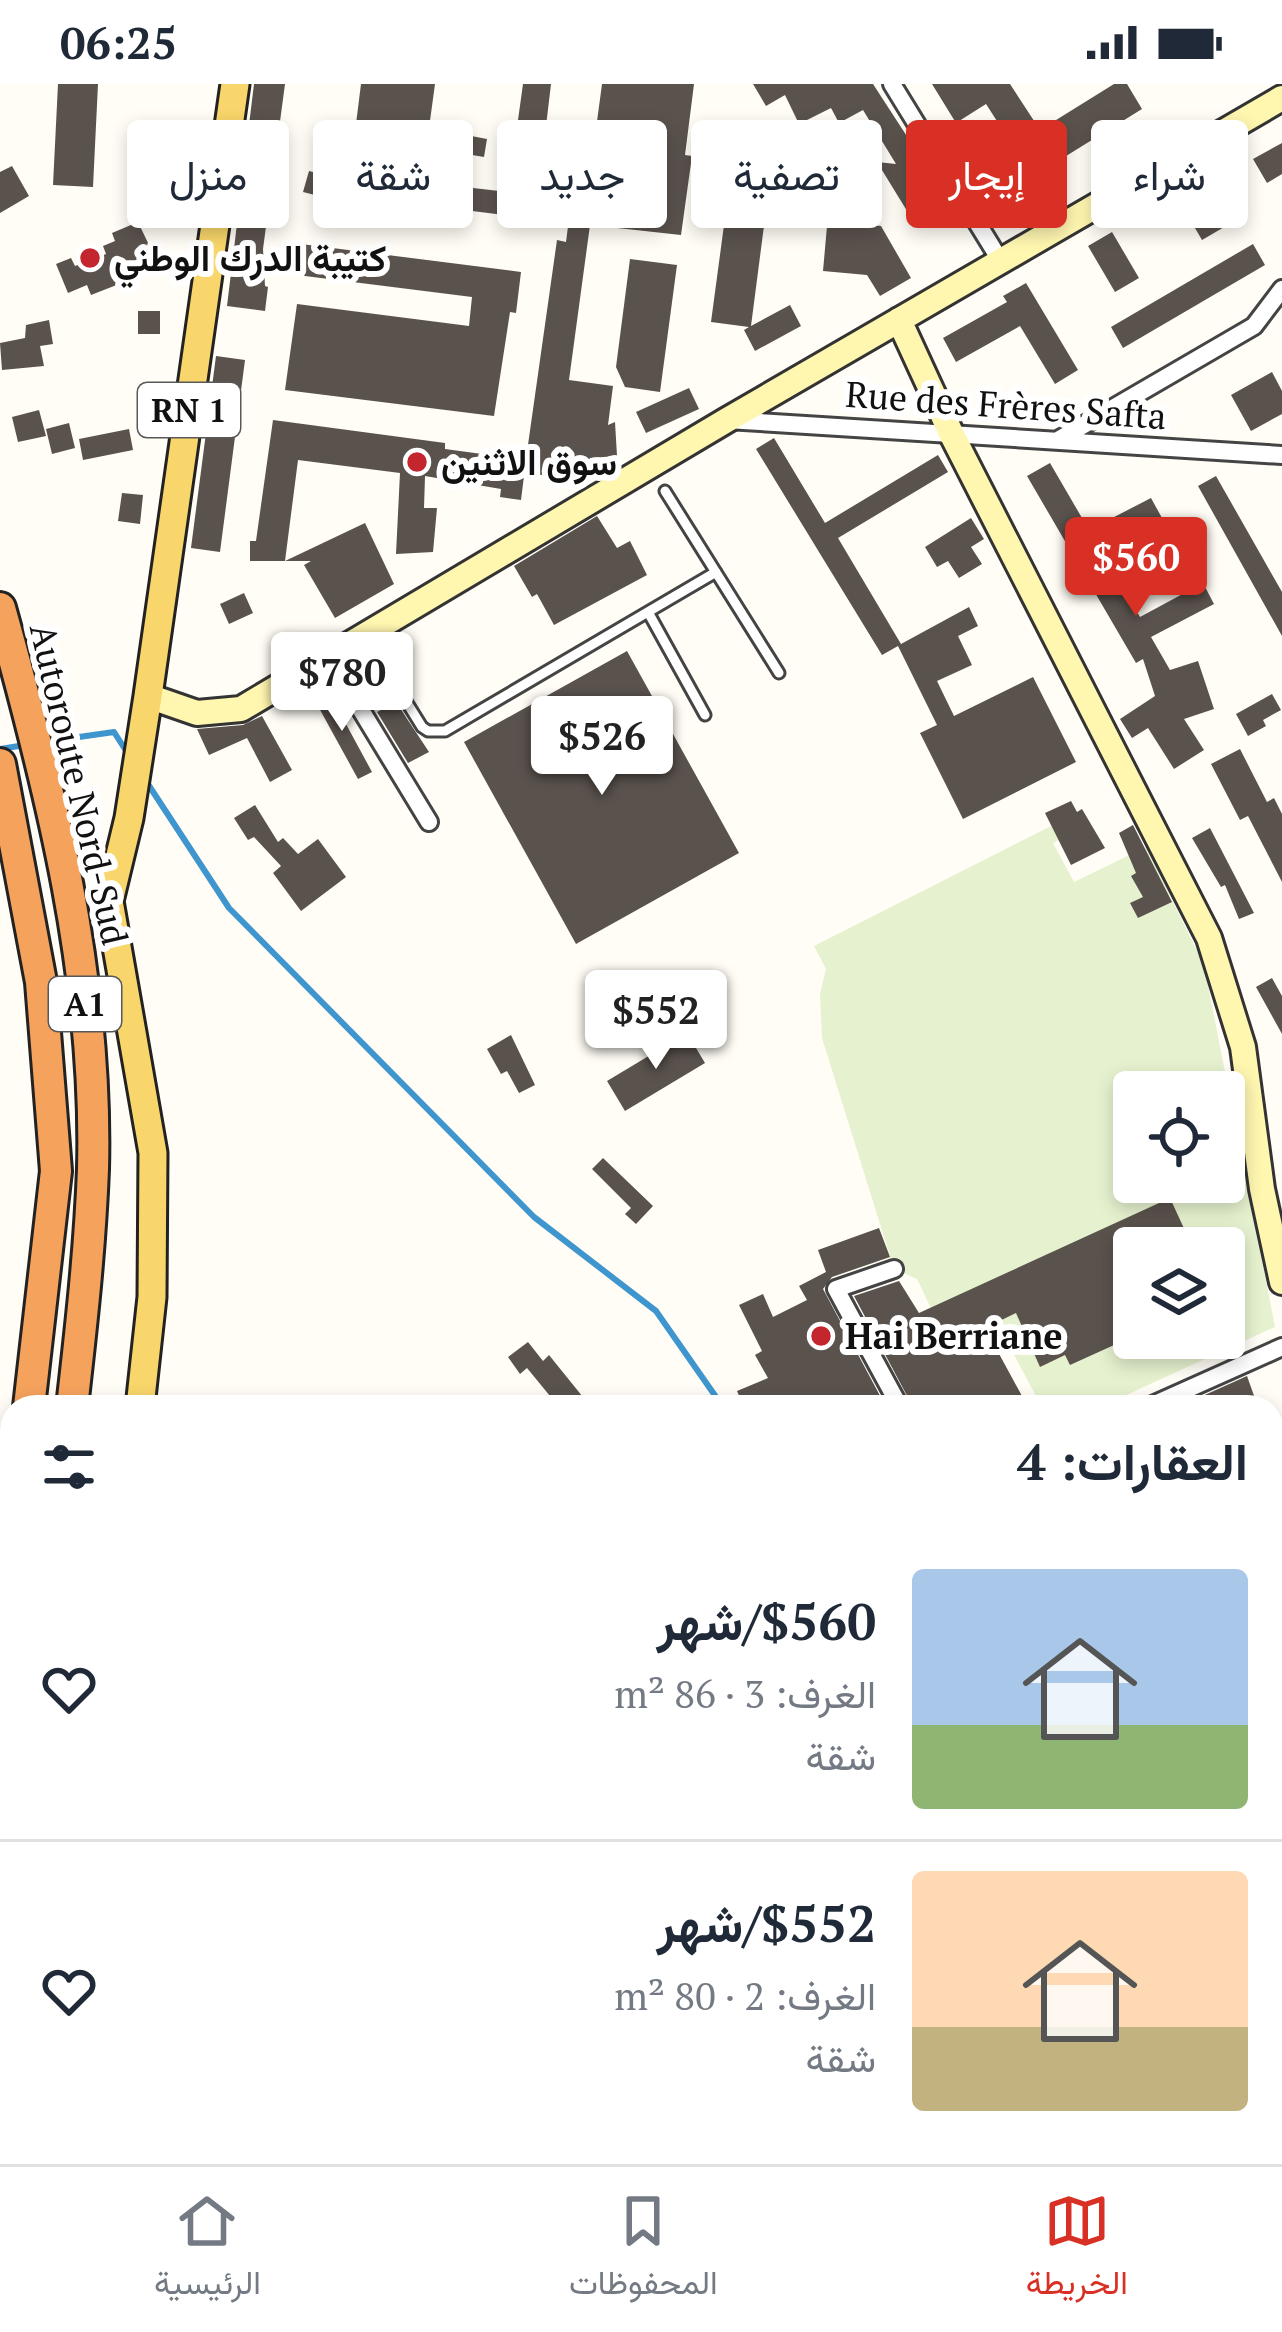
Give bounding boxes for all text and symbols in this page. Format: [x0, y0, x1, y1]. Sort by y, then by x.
text: 06:25 [60, 12, 177, 72]
chip: منزل [127, 120, 289, 228]
chip: شقة [313, 120, 473, 228]
chip: جديد [497, 120, 667, 228]
chip: تصفية [691, 120, 882, 228]
chip: إيجار [906, 120, 1067, 228]
chip: شراء [1091, 120, 1248, 228]
place label: كتيبة الدرك الوطني [114, 234, 386, 288]
marker: كتيبة الدرك الوطني [77, 245, 103, 271]
street label: Rue des Frères Safta [844, 370, 1168, 439]
road number: RN 1 [138, 383, 240, 437]
place label: ﺳﻮق اﻻﺛﻨﻴﻦ [441, 438, 617, 485]
marker: ﺳﻮق اﻻﺛﻨﻴﻦ [404, 449, 430, 475]
pin: $560 [1065, 517, 1207, 619]
text: $560 [1092, 530, 1180, 582]
street label: Autoroute Nord-Sud [20, 619, 139, 949]
pin: $780 [271, 632, 413, 734]
text: $780 [298, 645, 386, 697]
pin: $526 [531, 696, 673, 798]
text: $526 [558, 709, 646, 761]
pin: $552 [585, 970, 727, 1072]
road number: A1 [49, 977, 121, 1031]
text: $552 [612, 983, 700, 1035]
map controls [1113, 1071, 1245, 1359]
button: locate [1113, 1071, 1245, 1203]
button: layers [1113, 1227, 1245, 1359]
place label: Hai Berriane [845, 1312, 1063, 1359]
marker: Hai Berriane [808, 1323, 834, 1349]
text: العقارات: 4 [1017, 1427, 1248, 1495]
icon: filters [36, 1434, 102, 1500]
text: $560/شهر [657, 1587, 876, 1655]
icon: home [1008, 1617, 1152, 1761]
icon: heart [36, 1656, 102, 1722]
text: الغرف: 3 · 86 m² [614, 1667, 876, 1719]
text: شقة [806, 1729, 876, 1781]
text: $552/شهر [657, 1889, 876, 1957]
icon: home [1008, 1919, 1152, 2063]
icon: heart [36, 1958, 102, 2024]
text: الغرف: 2 · 80 m² [614, 1969, 876, 2021]
text: شقة [806, 2031, 876, 2083]
tab: الرئيسية [154, 2188, 261, 2312]
tab: المحفوظات [569, 2188, 718, 2312]
tab: الخريطة [1026, 2188, 1128, 2312]

